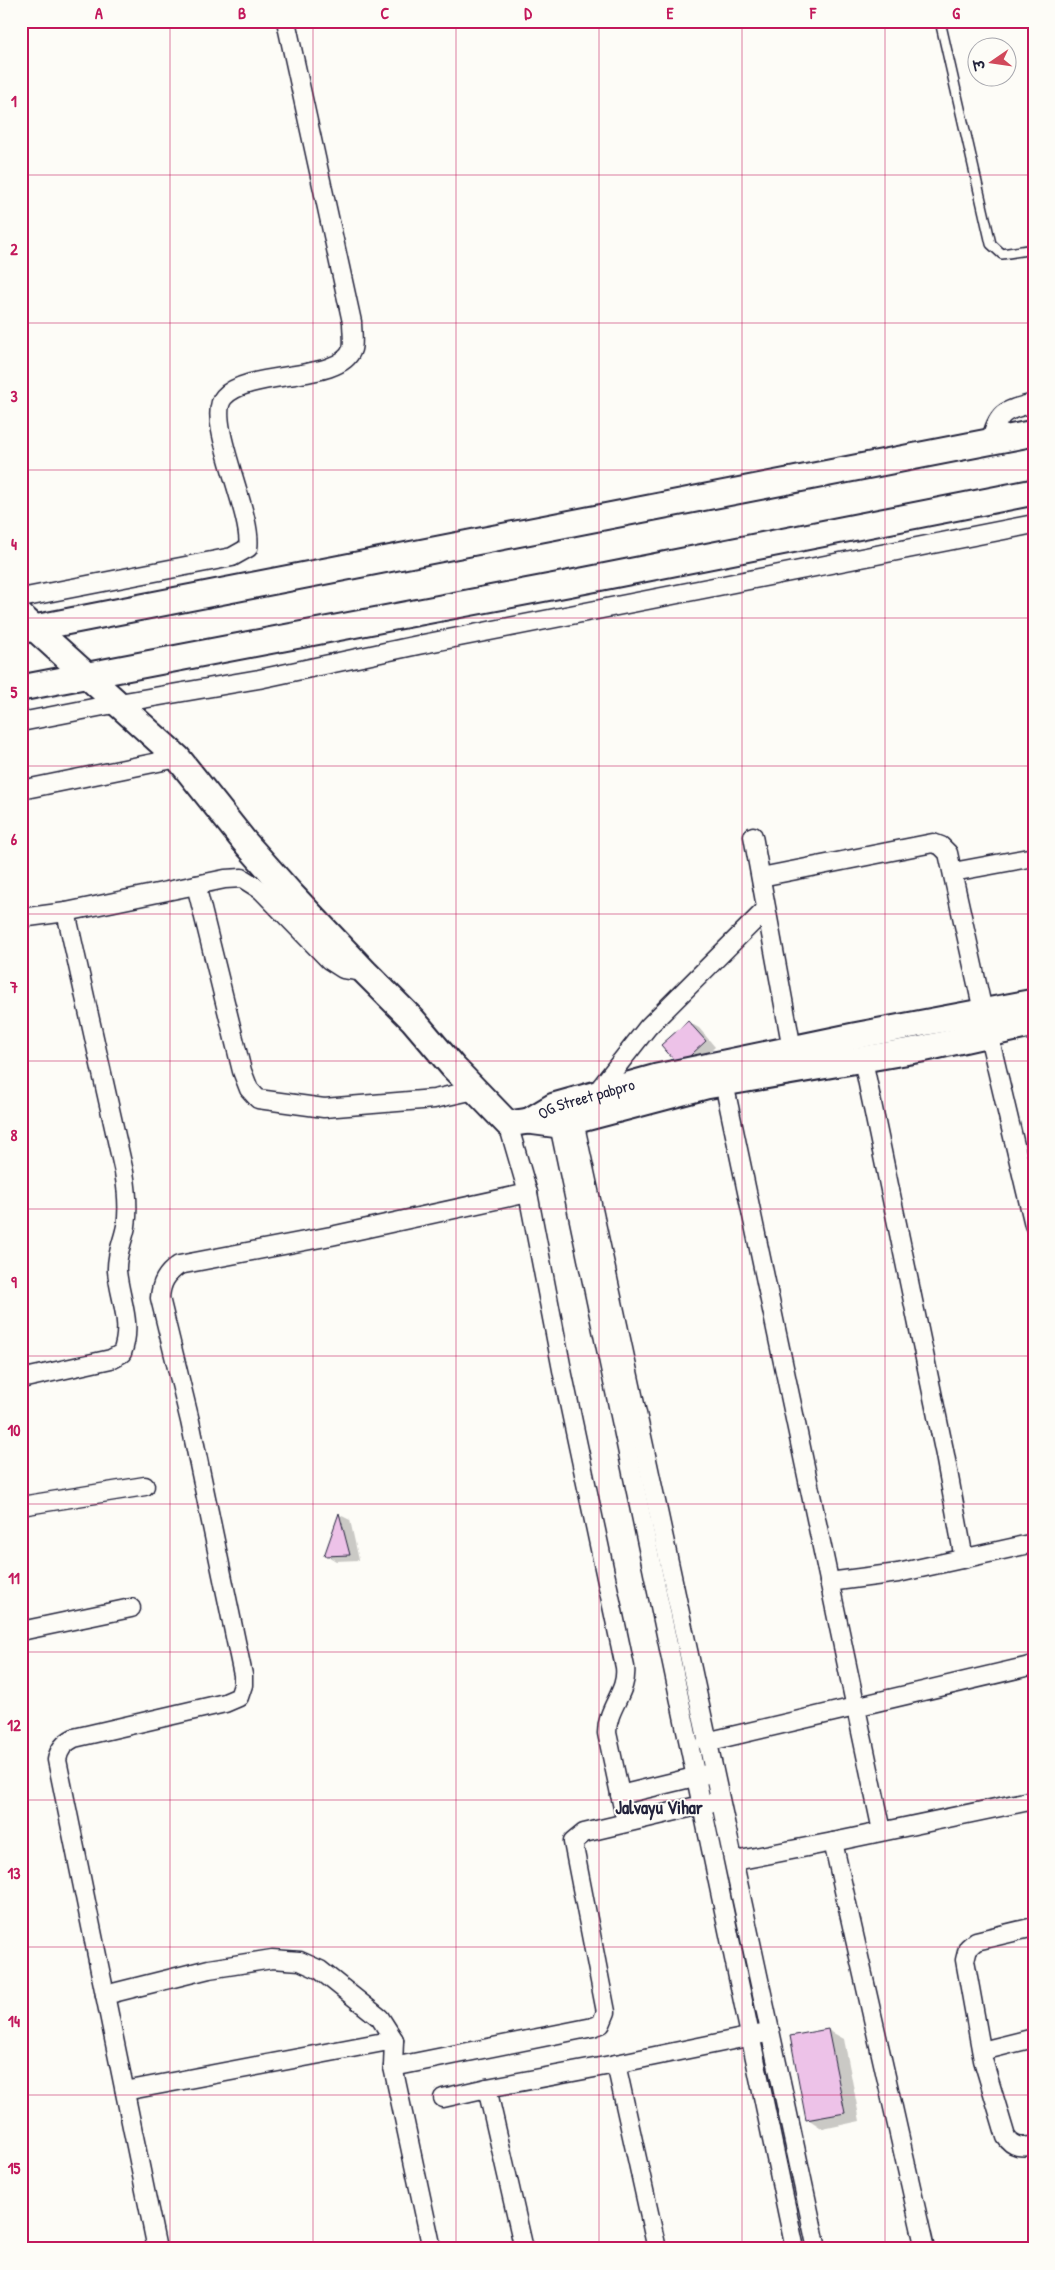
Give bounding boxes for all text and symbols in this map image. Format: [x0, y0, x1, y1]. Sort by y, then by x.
text: A [95, 2, 103, 24]
text: B [238, 2, 246, 24]
text: C [381, 2, 390, 24]
text: D [524, 2, 532, 24]
text: E [666, 2, 674, 24]
text: F [809, 2, 817, 24]
text: G [952, 2, 960, 24]
north arrow [968, 38, 1018, 88]
text: उ [968, 57, 990, 74]
text: 1 [11, 90, 17, 112]
text: 2 [10, 238, 18, 260]
text: 3 [10, 385, 18, 407]
text: 4 [11, 533, 17, 555]
text: 5 [11, 681, 18, 703]
text: 6 [11, 828, 18, 850]
text: 7 [9, 976, 18, 998]
street label: OG Street pabpro [533, 1073, 637, 1124]
text: 8 [11, 1124, 18, 1146]
text: 9 [11, 1271, 17, 1293]
text: 10 [8, 1419, 20, 1441]
text: 11 [8, 1567, 20, 1589]
text: 12 [7, 1714, 21, 1736]
district label: Jalvayu Vihar [615, 1795, 703, 1821]
text: 13 [8, 1862, 20, 1884]
text: 14 [8, 2010, 20, 2032]
text: 15 [8, 2157, 21, 2179]

